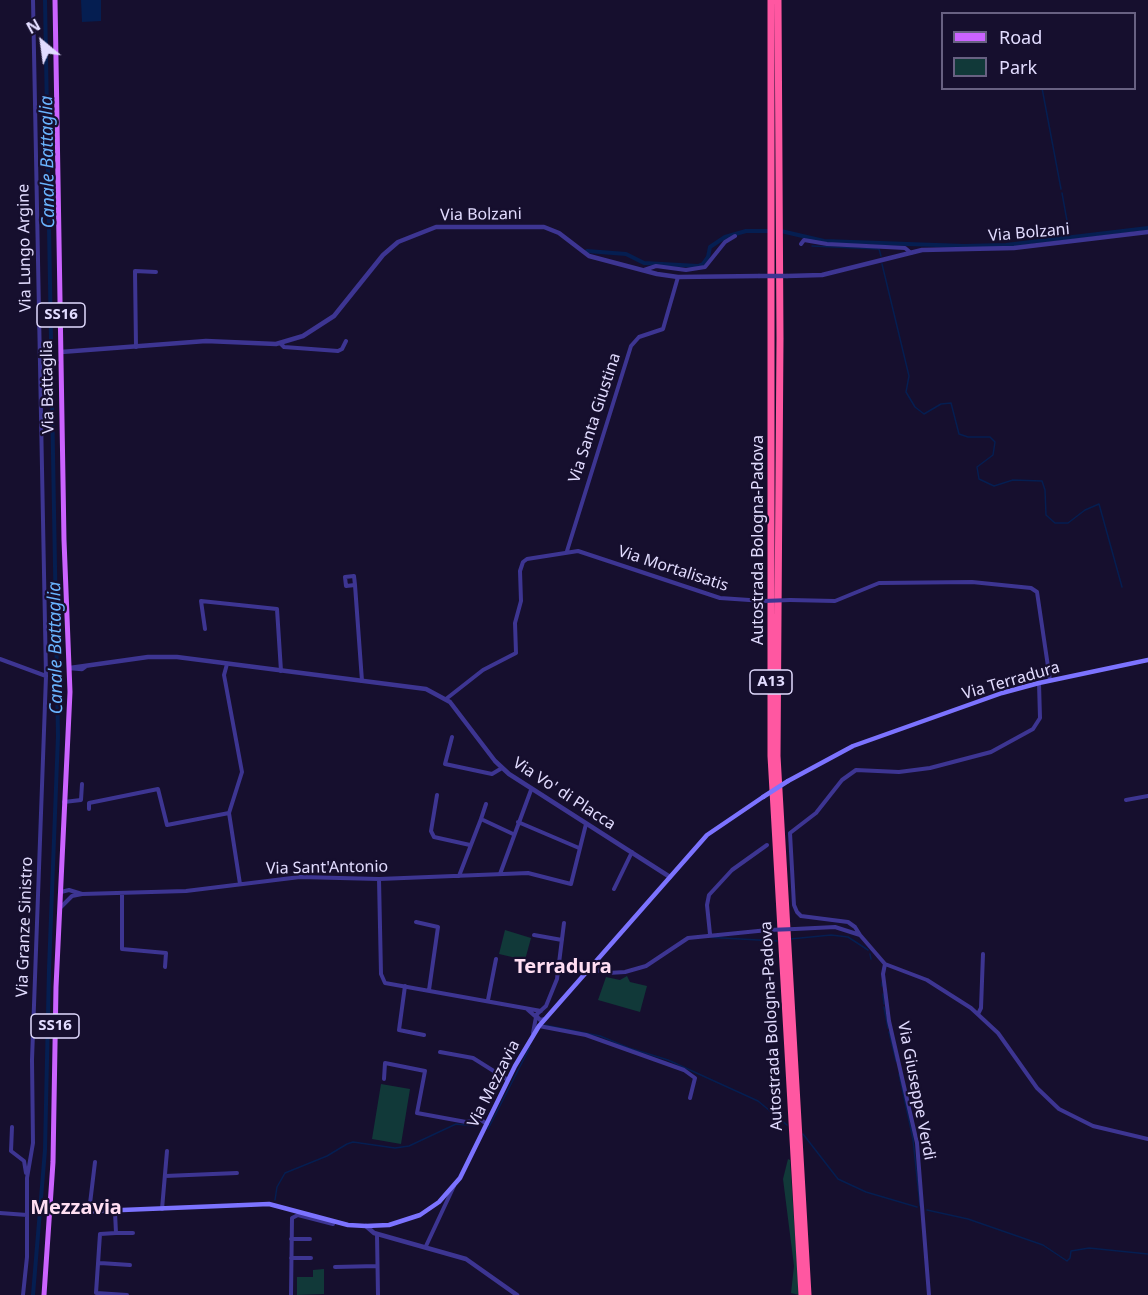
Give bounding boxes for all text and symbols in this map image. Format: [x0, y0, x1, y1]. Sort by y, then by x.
north arrow [12, 12, 72, 72]
legend [941, 12, 1136, 90]
text: N [22, 13, 44, 39]
text: Road [999, 25, 1042, 49]
text: Park [999, 55, 1037, 79]
water label: Canale Battaglia [36, 95, 60, 229]
street label: Via Lungo Argine [14, 184, 36, 312]
street label: Via Bolzani [440, 205, 522, 225]
street label: Via Bolzani [988, 220, 1070, 246]
road number: SS16 [37, 303, 85, 327]
street label: Via Battaglia [38, 340, 58, 434]
street label: Via Santa Giustina [565, 351, 625, 485]
street label: Autostrada Bologna-Padova [748, 435, 768, 645]
street label: Via Mortalisatis [615, 542, 731, 596]
water label: Canale Battaglia [44, 581, 68, 715]
street label: Via Terradura [960, 658, 1062, 704]
road number: A13 [750, 670, 792, 694]
street label: Via Vo' di Placca [509, 754, 619, 834]
street label: Via Granze Sinistro [13, 856, 37, 998]
street label: Via Sant'Antonio [266, 857, 388, 879]
street label: Autostrada Bologna-Padova [757, 921, 787, 1131]
district label: Terradura [514, 955, 612, 979]
road number: SS16 [31, 1014, 79, 1038]
street label: Via Giuseppe Verdi [893, 1020, 939, 1162]
street label: Via Mezzavia [464, 1037, 524, 1131]
district label: Mezzavia [30, 1196, 122, 1220]

